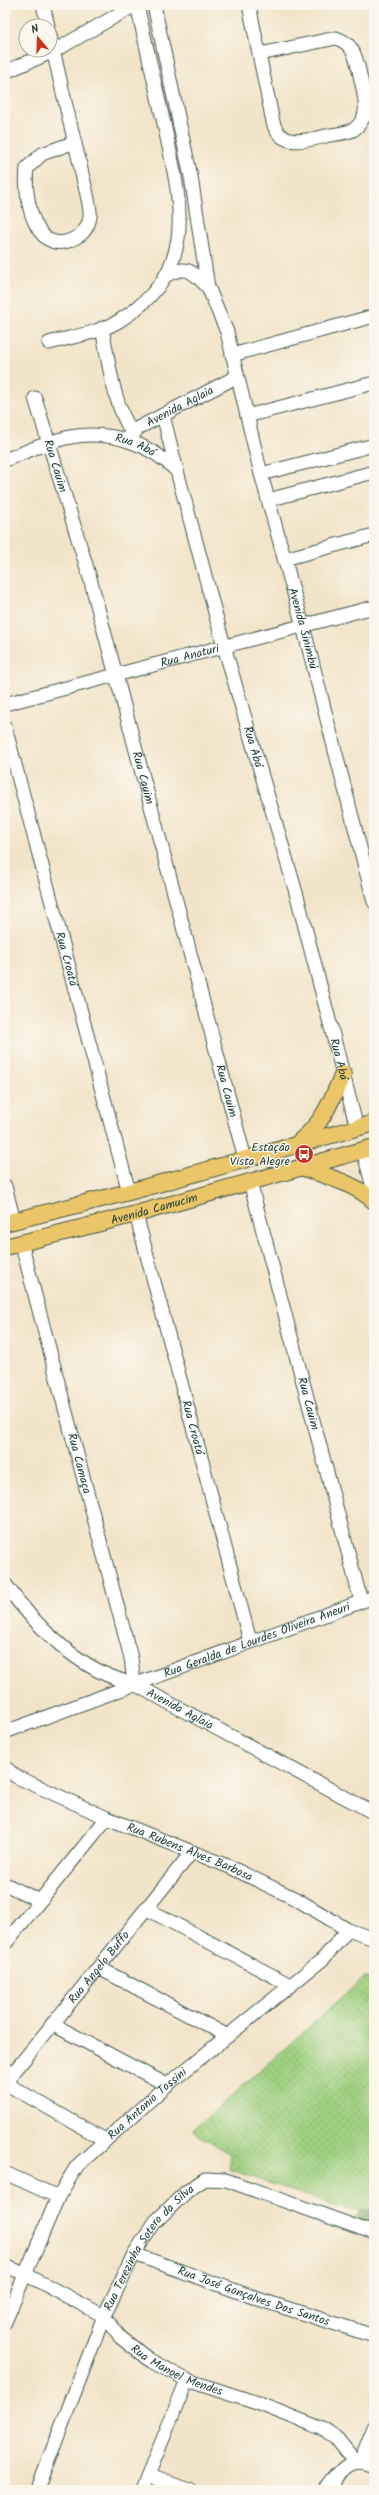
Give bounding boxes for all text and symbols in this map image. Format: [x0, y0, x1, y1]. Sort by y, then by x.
north arrow [18, 18, 58, 58]
text: N [29, 20, 41, 39]
street label: Avenida Aglaia [143, 381, 217, 432]
street label: Rua Abá [113, 429, 160, 462]
street label: Rua Cauim [38, 437, 72, 495]
street label: Avenida Sinimbú [283, 585, 323, 671]
street label: Rua Anaturi [158, 639, 222, 673]
street label: Rua Abá [238, 724, 268, 771]
street label: Rua Cauim [127, 749, 159, 807]
street label: Rua Croatá [50, 930, 83, 990]
street label: Rua Abá [324, 1036, 354, 1084]
street label: Rua Cauim [210, 1062, 243, 1120]
place label: Estação Vista Alegre [230, 1138, 291, 1171]
bus stop icon: Estação Vista Alegre [293, 1143, 315, 1165]
street label: Avenida Camucim [109, 1188, 200, 1230]
street label: Rua Cauim [292, 1375, 324, 1433]
street label: Rua Croatá [176, 1398, 209, 1458]
street label: Rua Camaça [62, 1431, 96, 1496]
street label: Rua Geralda de Lourdes Oliveira Aneuri [161, 1597, 354, 1683]
street label: Avenida Aglaia [143, 1683, 217, 1735]
street label: Rua Rubens Alves Barbosa [124, 1818, 256, 1887]
street label: Rua Angelo Buffo [64, 1927, 135, 2008]
street label: Rua Antonio Tossini [103, 2063, 192, 2144]
street label: Rua Terezinha Sotero da Silva [99, 2180, 198, 2314]
street label: Rua José Gonçalves Dos Santos [175, 2262, 332, 2331]
street label: Rua Manoel Mendes [126, 2340, 225, 2401]

